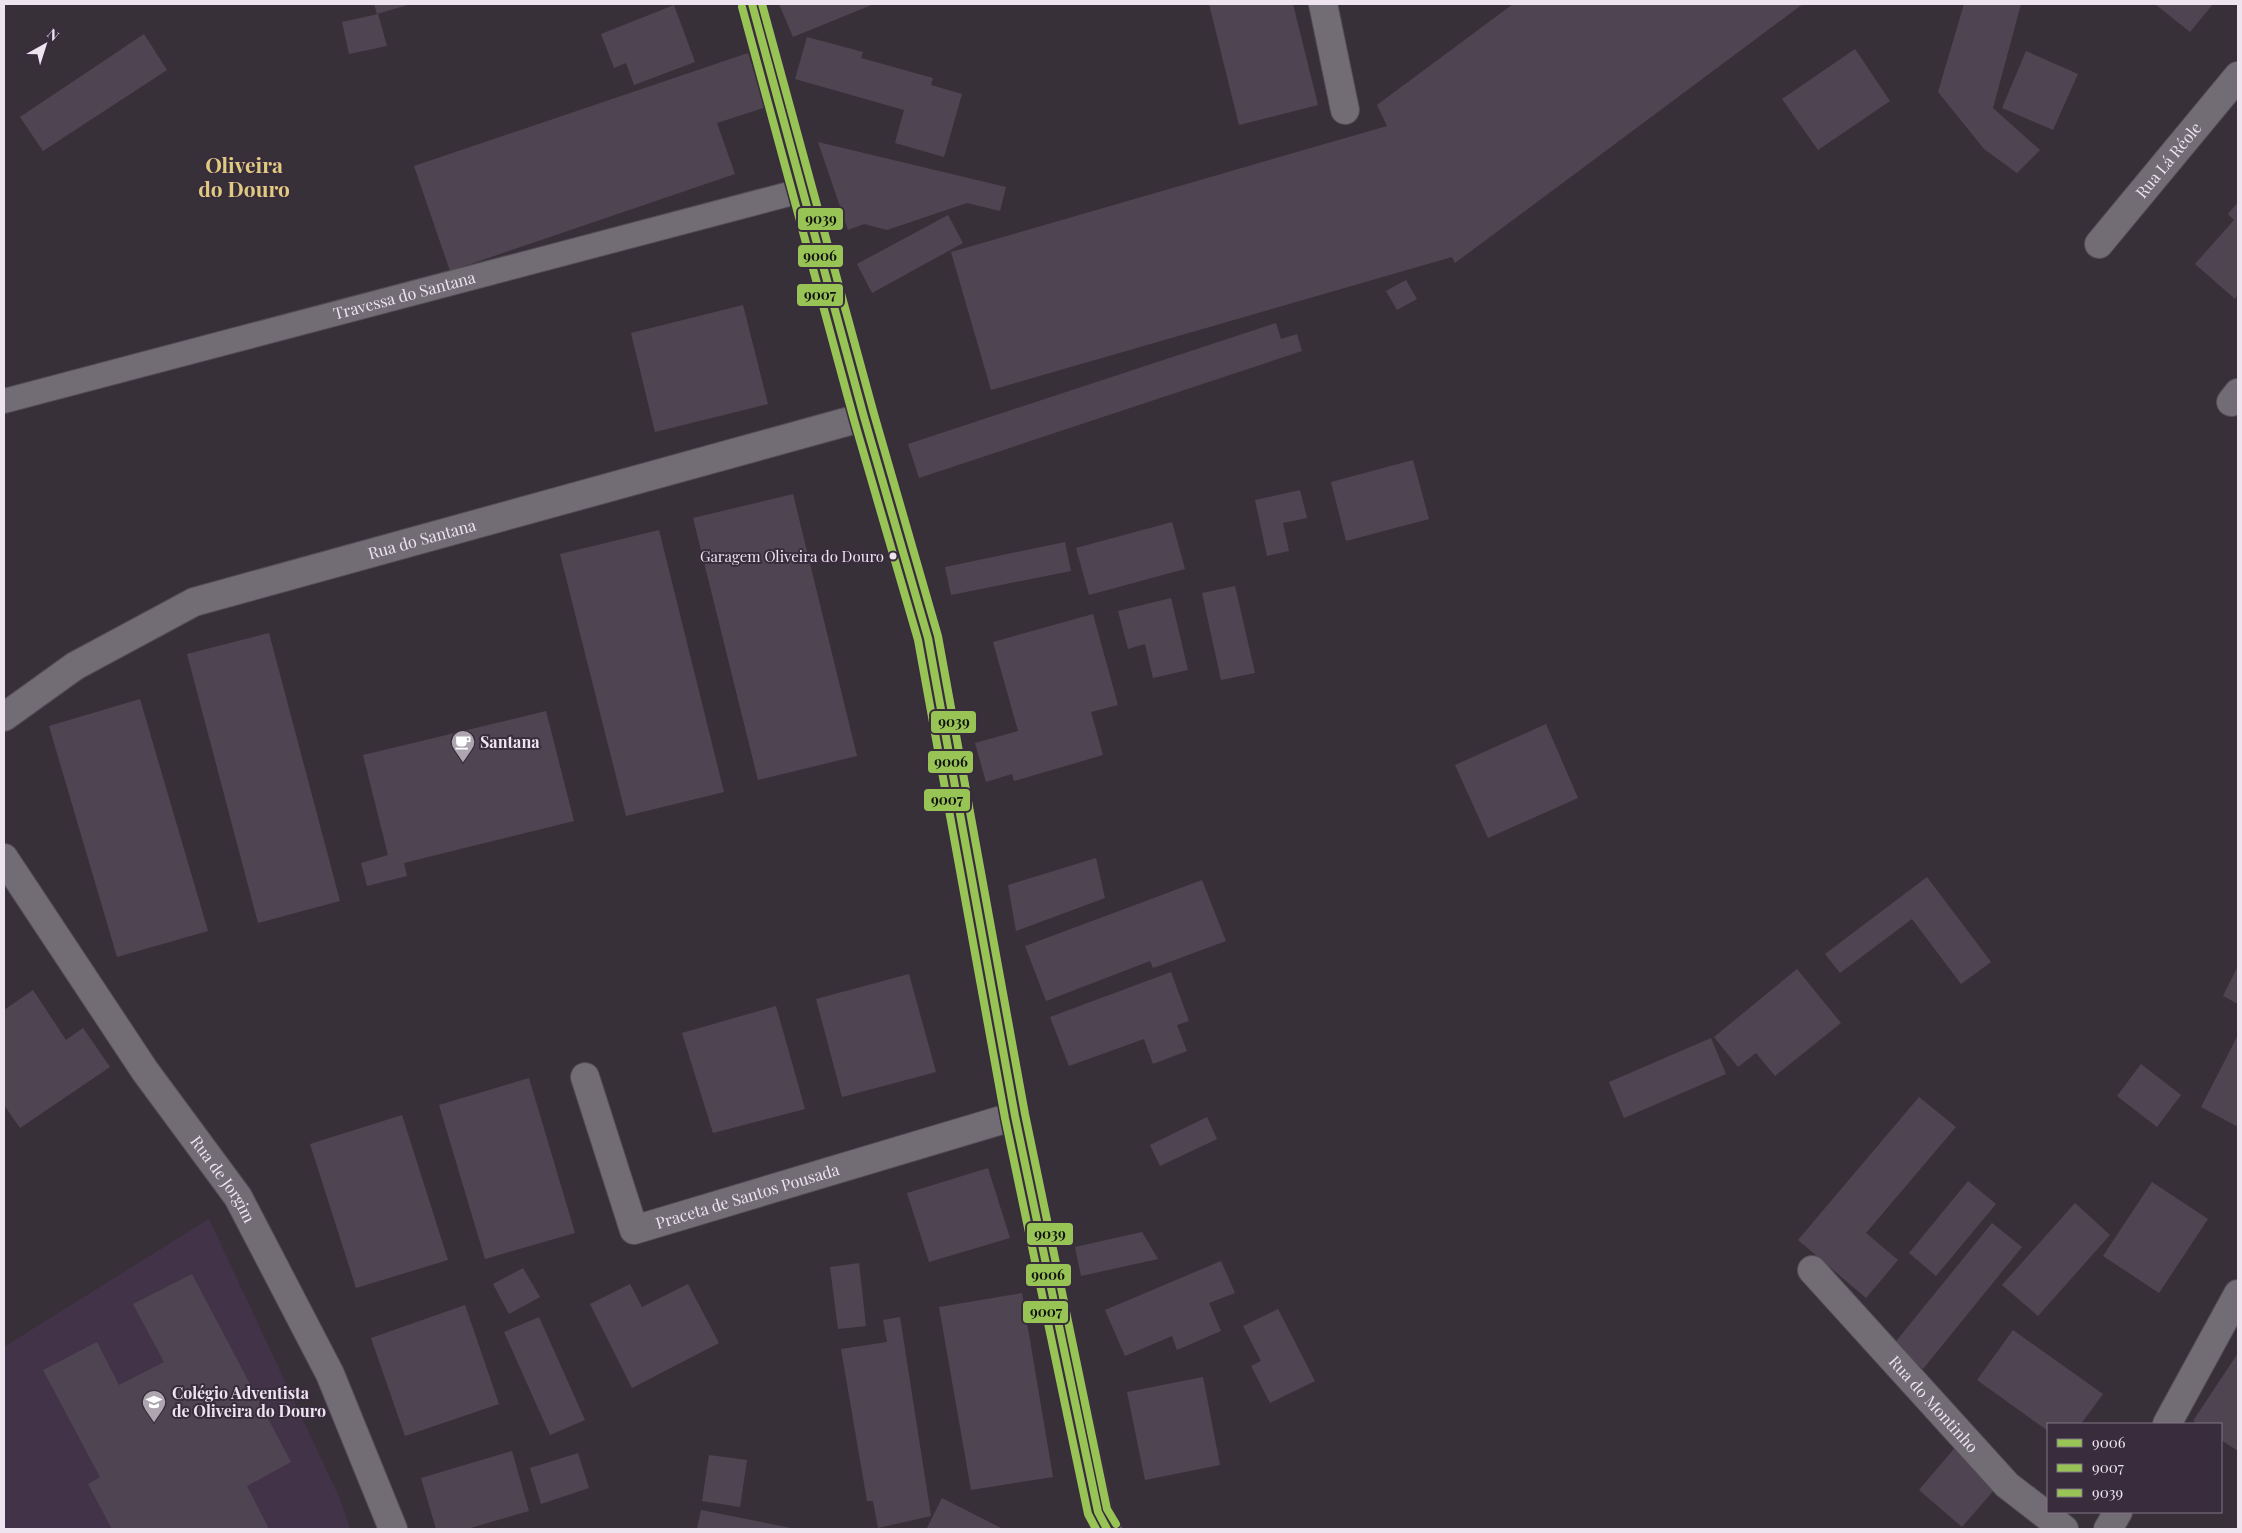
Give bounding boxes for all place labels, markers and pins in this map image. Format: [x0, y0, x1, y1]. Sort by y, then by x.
place label: Garagem Oliveira do Douro [700, 546, 884, 566]
marker: Garagem Oliveira do Douro [888, 551, 898, 561]
cafe icon: Santana [450, 729, 476, 763]
place label: Santana [480, 731, 540, 752]
place label: Colégio Adventista de Oliveira do Douro [172, 1382, 326, 1421]
school or university icon: Colégio Adventista de Oliveira do Douro [141, 1389, 167, 1423]

